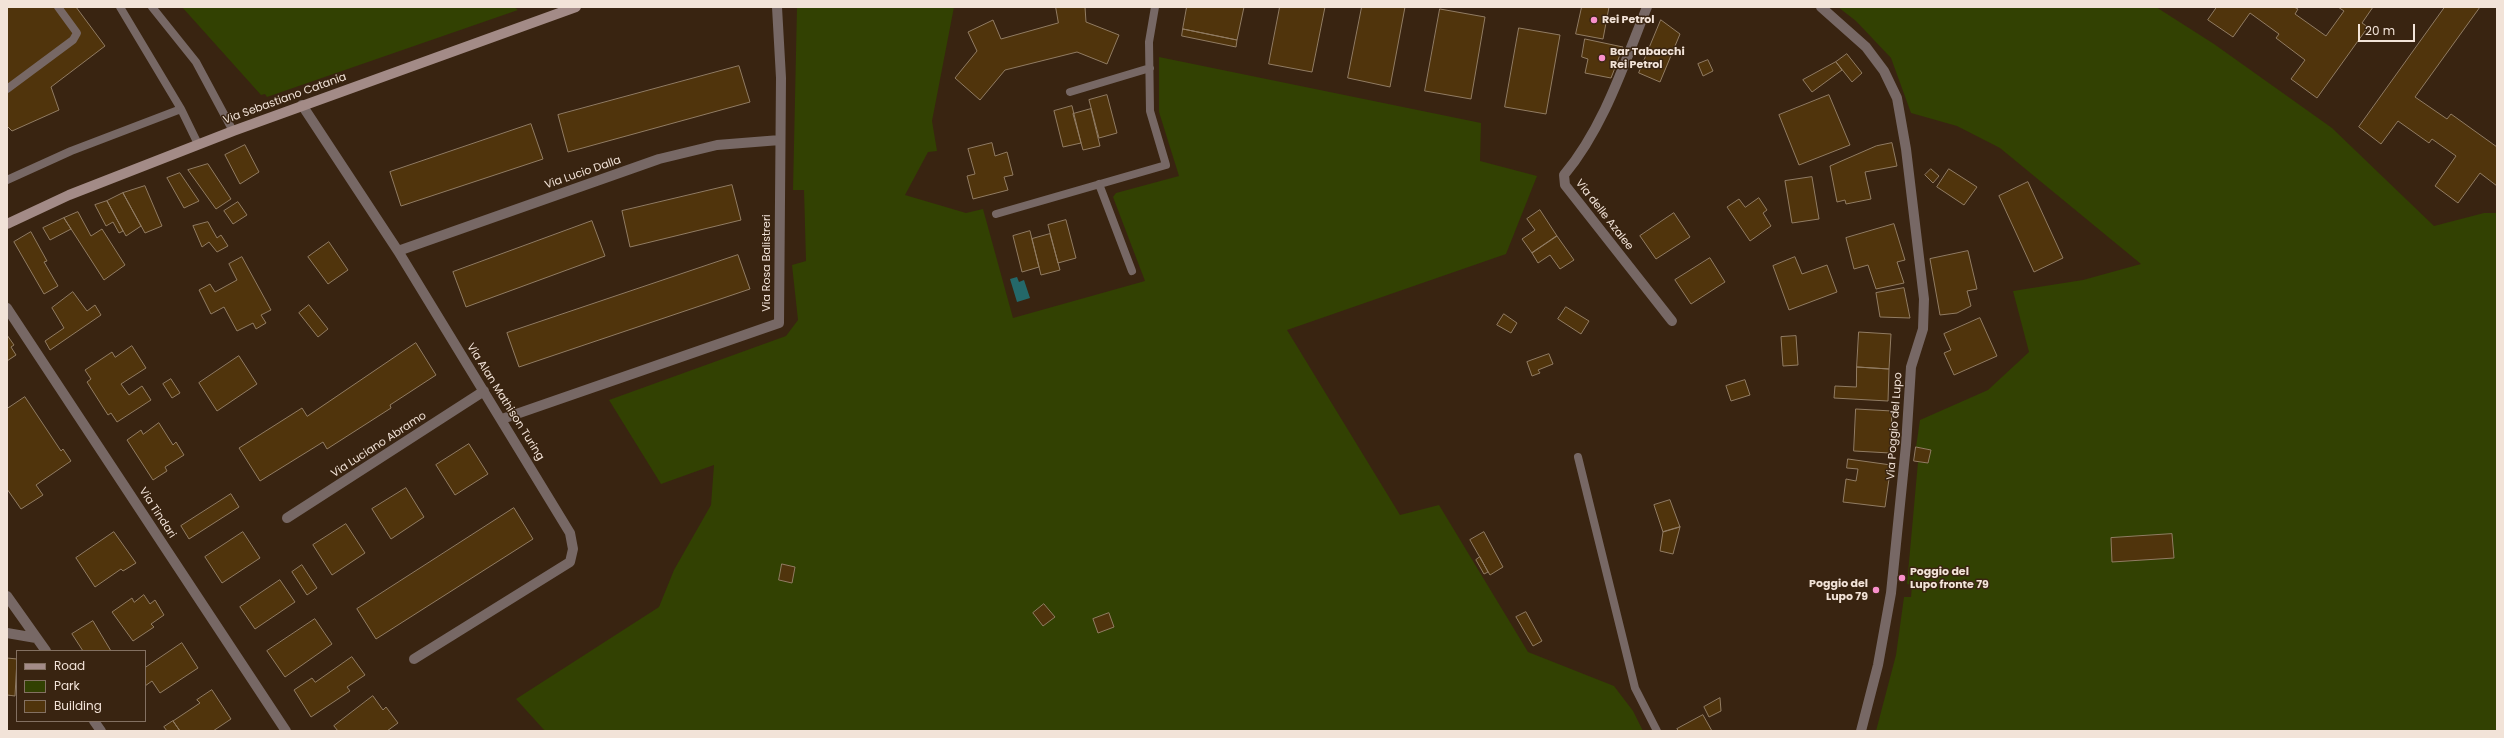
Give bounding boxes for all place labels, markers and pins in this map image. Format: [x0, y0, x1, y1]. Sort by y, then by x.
place label: Rei Petrol [1602, 13, 1655, 27]
marker: Rei Petrol [1589, 15, 1599, 25]
place label: Bar Tabacchi Rei Petrol [1610, 45, 1685, 71]
marker: Bar Tabacchi Rei Petrol [1597, 53, 1607, 63]
place label: Poggio del Lupo fronte 79 [1910, 565, 1989, 591]
marker: Poggio del Lupo fronte 79 [1897, 573, 1907, 583]
place label: Poggio del Lupo 79 [1809, 577, 1868, 603]
marker: Poggio del Lupo 79 [1871, 585, 1881, 595]

